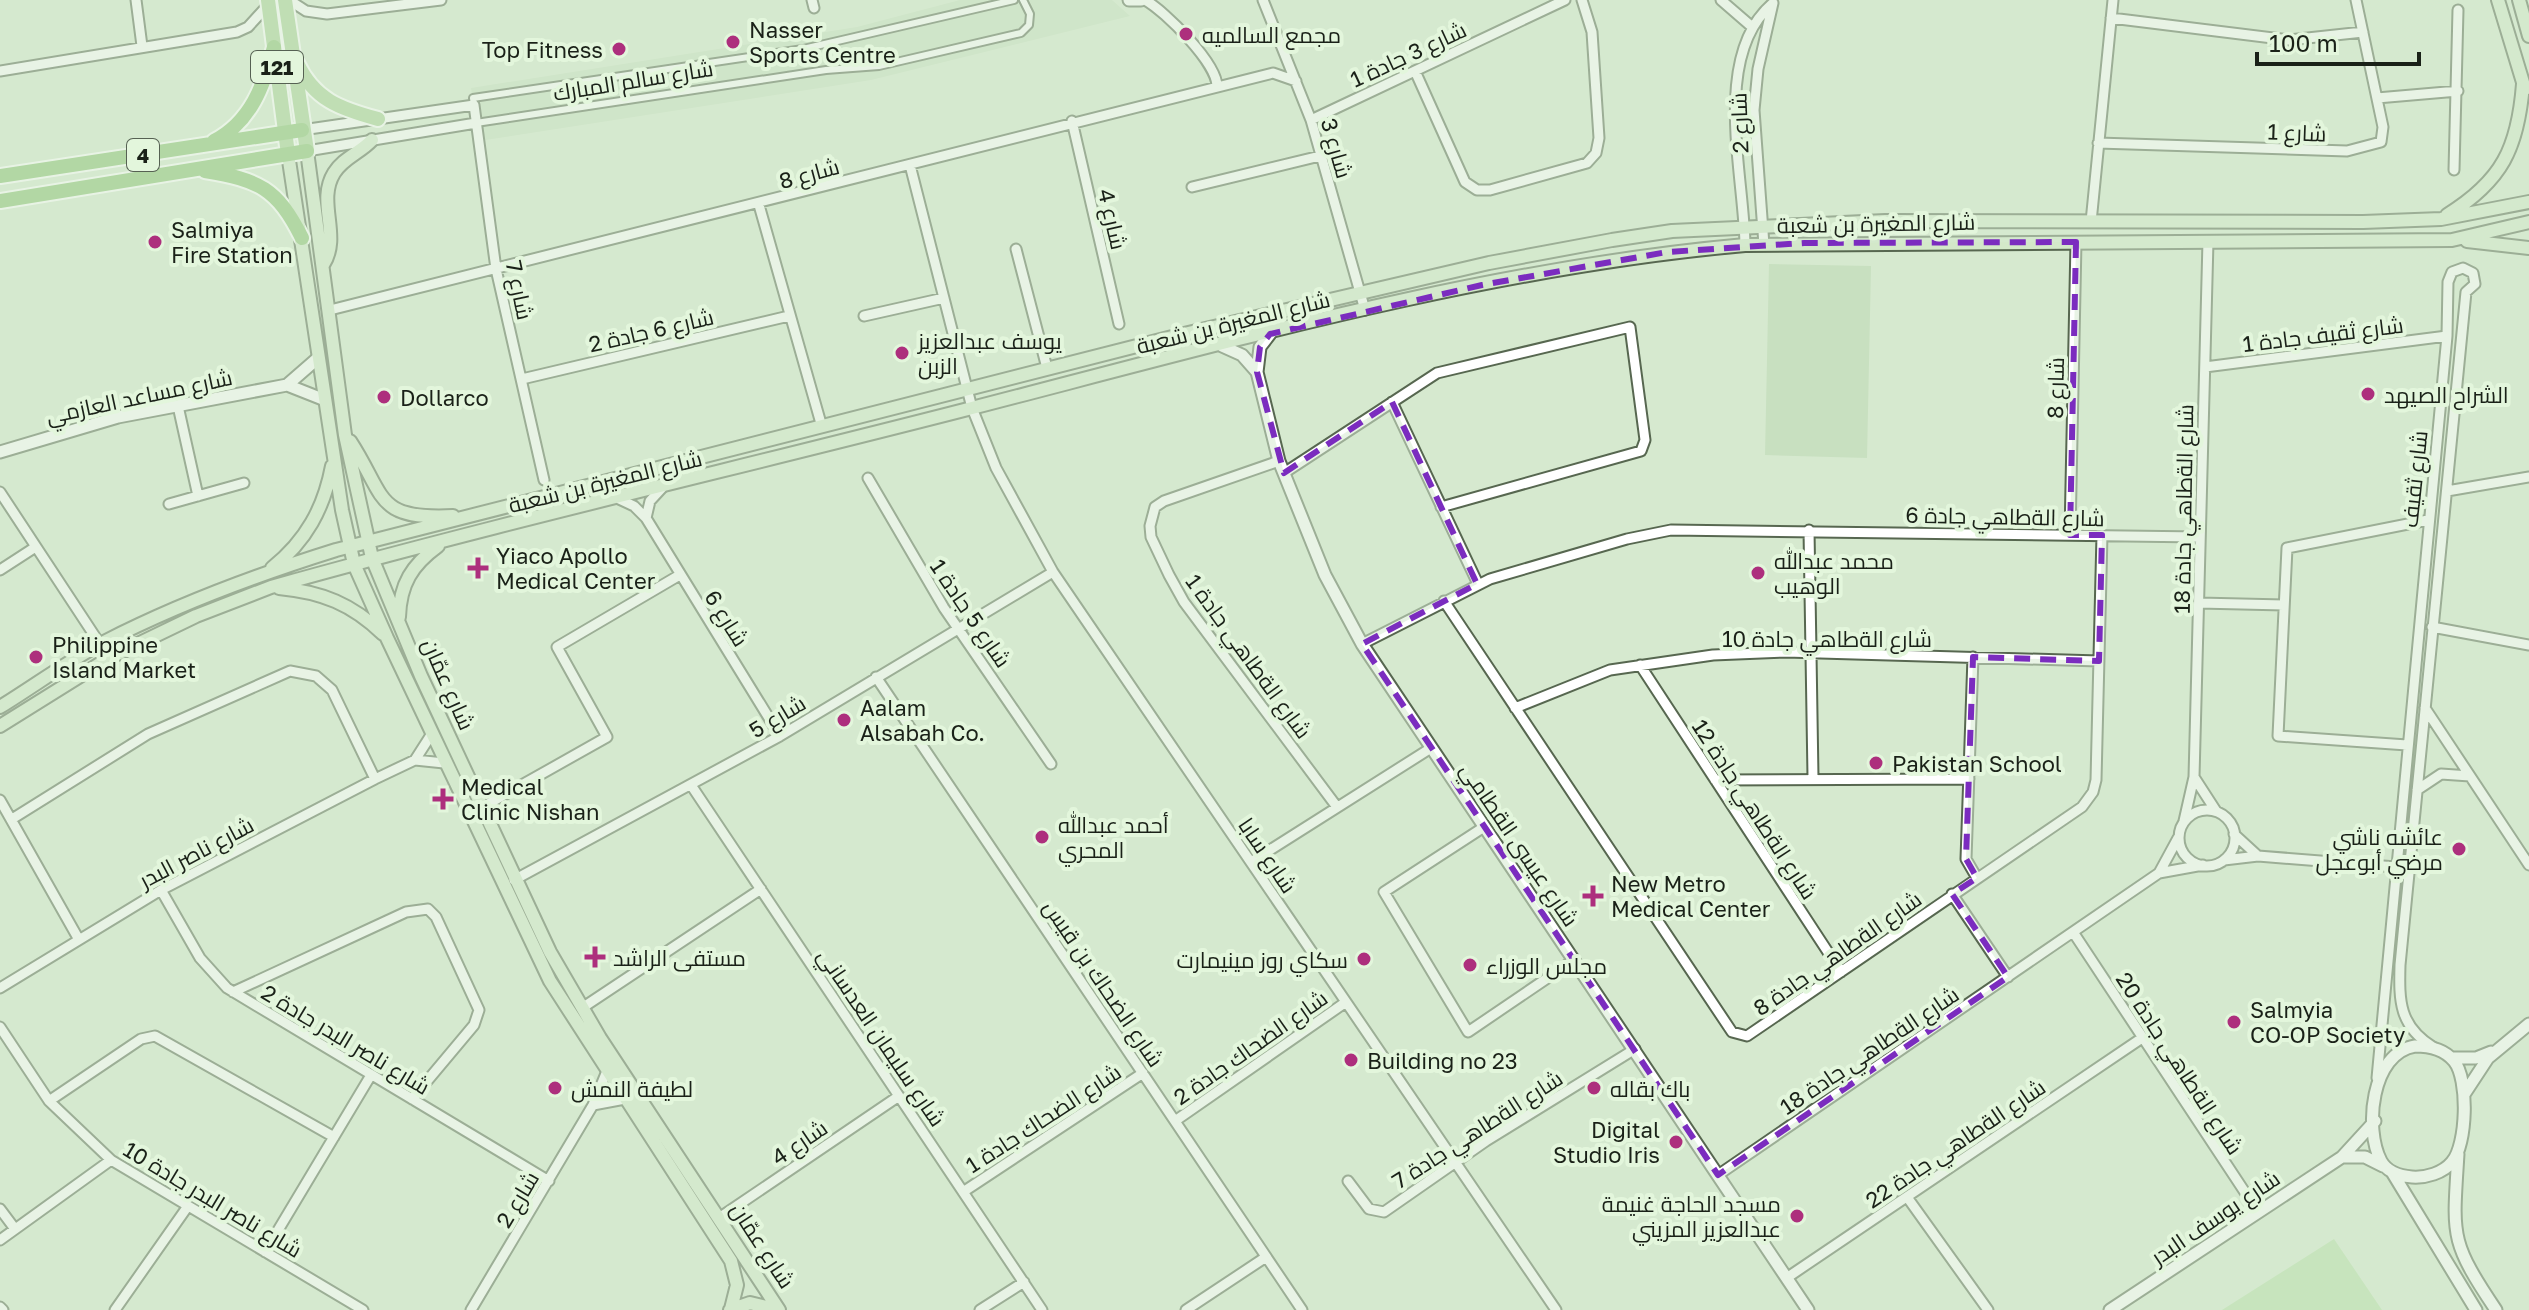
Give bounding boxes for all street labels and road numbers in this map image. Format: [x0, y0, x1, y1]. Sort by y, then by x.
street label: شارع 3 جادة 1 [1346, 15, 1471, 94]
road number: 121 [251, 51, 303, 83]
street label: شارع سالم المبارك [551, 54, 715, 109]
street label: شارع 2 [1724, 92, 1756, 154]
street label: شارع 3 [1314, 115, 1358, 182]
street label: شارع 1 [2267, 117, 2327, 149]
road number: 4 [127, 139, 159, 171]
street label: شارع 8 [776, 152, 843, 196]
street label: شارع 4 [1091, 186, 1133, 252]
street label: شارع المغيرة بن شعبة [1777, 208, 1975, 240]
street label: شارع 7 [499, 258, 539, 322]
street label: شارع المغيرة بن شعبة [1133, 285, 1333, 361]
street label: شارع 6 جادة 2 [586, 303, 717, 359]
street label: شارع ثقيف جادة 1 [2241, 311, 2405, 359]
street label: شارع 8 [2041, 357, 2071, 419]
street label: شارع مساعد العازمي [43, 363, 235, 433]
street label: شارع الةطاهي جادة 18 [2168, 404, 2202, 614]
street label: شارع ثقيف [2395, 429, 2435, 529]
street label: شارع المغيرة بن شعبة [505, 444, 705, 520]
street label: شارع الةطاهي جادة 6 [1905, 501, 2105, 535]
street label: شارع 5 جادة 1 [923, 554, 1017, 673]
street label: شارع الةطاهي جادة 1 [1177, 569, 1318, 746]
street label: شارع 6 [698, 585, 755, 652]
street label: شارع الةطاهي جادة 10 [1722, 625, 1932, 656]
street label: شارع عمّان [415, 634, 481, 735]
street label: شارع 5 [744, 689, 811, 745]
street label: شارع الةطاهي جادة 12 [1683, 714, 1823, 906]
street label: شارع عيسى القطامي [1452, 757, 1585, 933]
street label: شارع ناصر البدر [132, 811, 259, 896]
street label: شارع سابا [1231, 812, 1303, 899]
street label: شارع الةطاهي جادة 8 [1748, 885, 1929, 1024]
street label: شارع الضحاك بن قيس [1037, 894, 1170, 1073]
street label: شارع سليمان العدساني [809, 943, 952, 1133]
street label: شارع الةطاهي جادة 20 [2108, 967, 2249, 1162]
street label: شارع ناصر البدر جادة 2 [256, 978, 435, 1102]
street label: شارع الةطاهي جادة 18 [1774, 980, 1966, 1123]
street label: شارع الضحاك جادة 2 [1168, 984, 1333, 1112]
street label: شارع الضحاك جادة 1 [960, 1058, 1127, 1180]
street label: شارع الةطاهي جادة 7 [1387, 1064, 1569, 1197]
street label: شارع الةطاهي جادة 22 [1860, 1073, 2052, 1217]
street label: شارع 4 [766, 1114, 833, 1172]
street label: شارع ناصر البدر جادة 10 [118, 1135, 307, 1265]
street label: شارع يوسف البدر [2144, 1164, 2286, 1273]
street label: شارع 2 [490, 1166, 546, 1233]
street label: شارع عمّان [724, 1197, 801, 1294]

